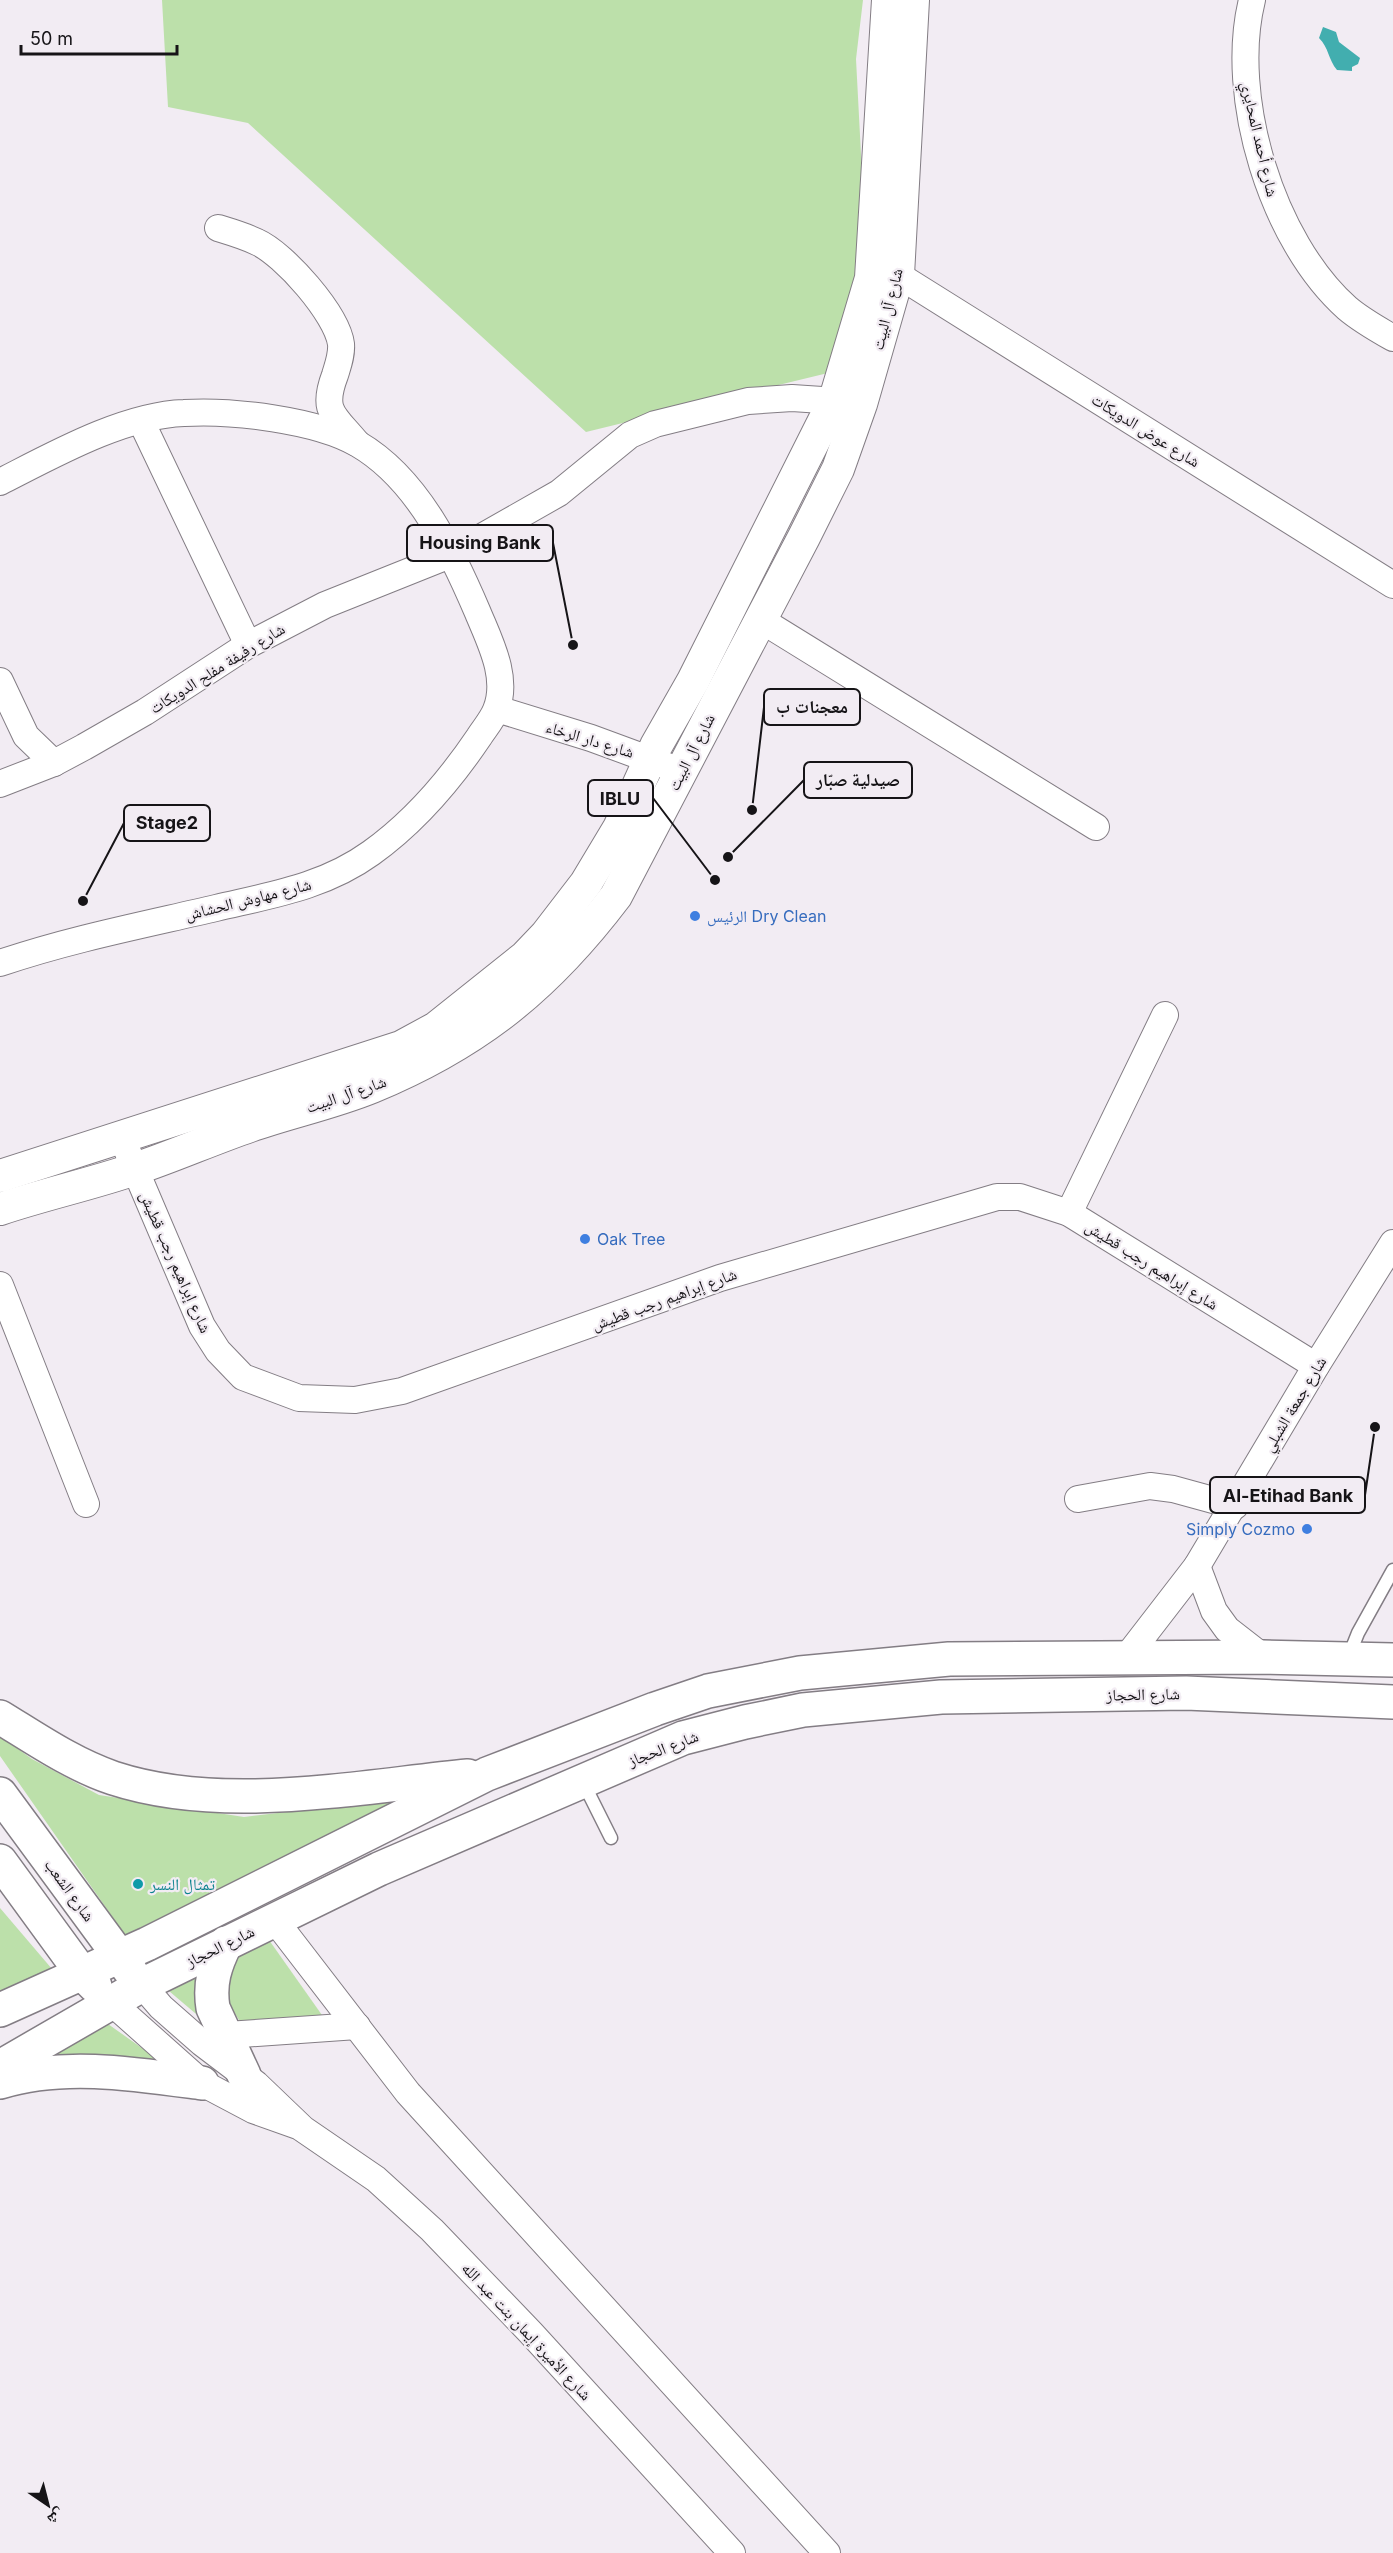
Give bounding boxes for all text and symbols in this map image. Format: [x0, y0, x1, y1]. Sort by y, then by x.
scale bar [21, 18, 177, 56]
text: 50 m [30, 28, 73, 49]
street label: شارع أحمد المحايري [1234, 79, 1283, 199]
street label: شارع آل البيت [867, 266, 908, 352]
street label: شارع عوض الدويكات [1088, 389, 1204, 472]
callout: Housing Bank [407, 525, 553, 561]
text: Housing Bank [419, 532, 541, 553]
street label: شارع رفيفة مفلح الدويكات [146, 618, 289, 719]
callout: معجنات ب [764, 689, 860, 725]
text: معجنات ب [776, 696, 848, 718]
street label: شارع آل البيت [663, 710, 720, 794]
street label: شارع دار الرخاء [543, 716, 636, 763]
callout: صيدلية صبّار [804, 762, 912, 798]
text: صيدلية صبّار [815, 769, 900, 791]
callout: IBLU [588, 780, 653, 816]
text: IBLU [600, 788, 640, 809]
callout: Stage2 [124, 805, 210, 841]
text: Stage2 [136, 812, 198, 833]
street label: شارع مهاوش الحشاش [183, 874, 313, 925]
place label: الرئيس Dry Clean [707, 906, 826, 927]
marker: الرئيس Dry Clean [688, 909, 702, 923]
street label: شارع آل البيت [303, 1071, 389, 1118]
street label: شارع إبراهيم رجب قطيش [135, 1188, 216, 1336]
street label: شارع إبراهيم رجب قطيش [1081, 1216, 1222, 1315]
place label: Oak Tree [597, 1229, 665, 1249]
marker: Oak Tree [578, 1232, 592, 1246]
street label: شارع إبراهيم رجب قطيش [589, 1263, 740, 1335]
street label: شارع جمعة الشبلي [1258, 1353, 1333, 1457]
callout: Al-Etihad Bank [1210, 1477, 1365, 1513]
text: Al-Etihad Bank [1223, 1485, 1354, 1506]
place label: Simply Cozmo [1186, 1519, 1295, 1539]
marker: Simply Cozmo [1300, 1522, 1314, 1536]
street label: شارع الحجاز [1105, 1683, 1180, 1706]
street label: شارع الحجاز [624, 1725, 701, 1772]
street label: شارع الشعب [40, 1855, 99, 1926]
place label: تمثال النسر [149, 1874, 215, 1895]
marker: تمثال النسر [131, 1877, 145, 1891]
street label: شارع الحجاز [182, 1921, 258, 1972]
street label: شارع الأميرة إيمان بنت عبد الله [457, 2258, 596, 2405]
north arrow [18, 2475, 78, 2535]
text: ش [44, 2504, 69, 2530]

